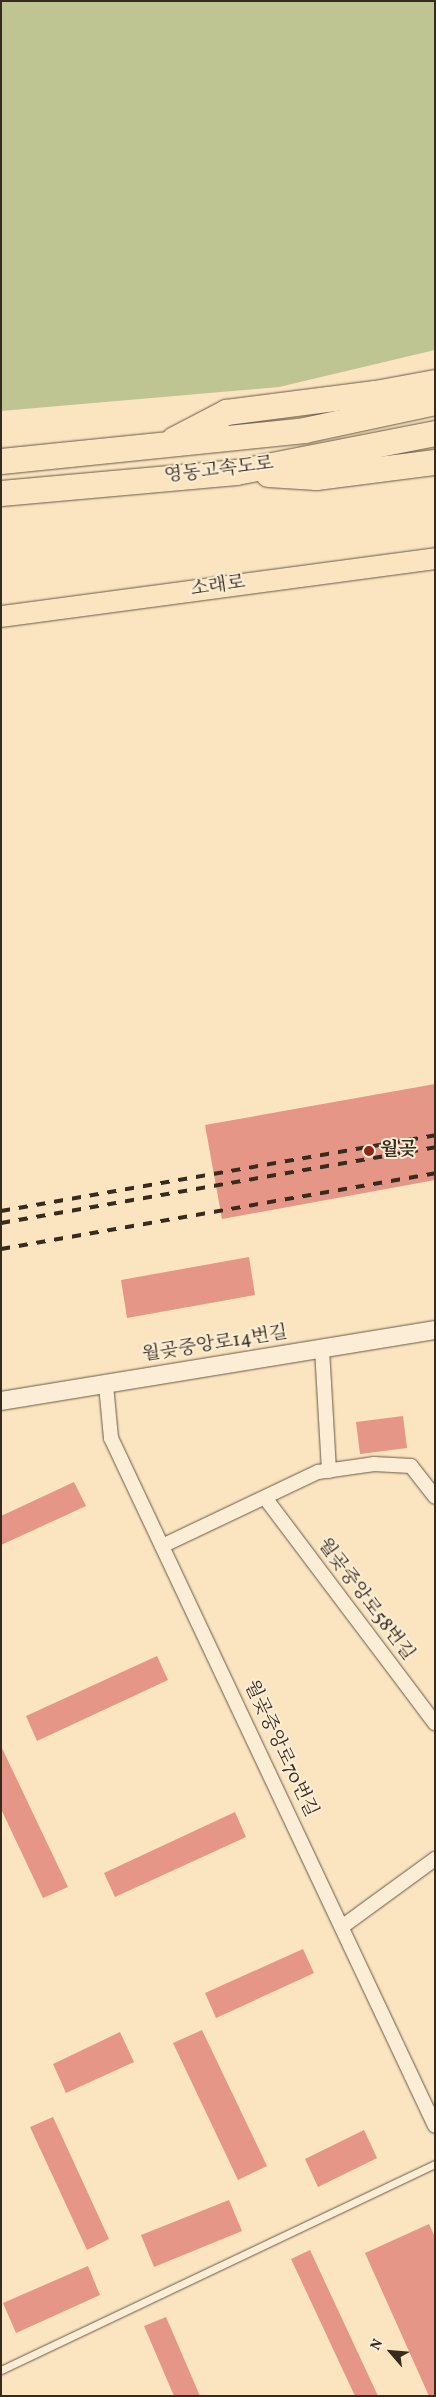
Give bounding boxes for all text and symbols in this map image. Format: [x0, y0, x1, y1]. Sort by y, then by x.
street label: 영동고속도로 [163, 453, 275, 489]
street label: 소래로 [189, 572, 247, 602]
place label: 월곶 [380, 1140, 417, 1162]
marker: 월곶 [362, 1144, 376, 1158]
street label: 월곶중앙로14번길 [141, 1322, 289, 1368]
street label: 월곶중앙로58번길 [312, 1534, 418, 1666]
street label: 월곶중앙로70번길 [238, 1677, 322, 1821]
north arrow [366, 2327, 416, 2377]
text: N [366, 2336, 388, 2354]

